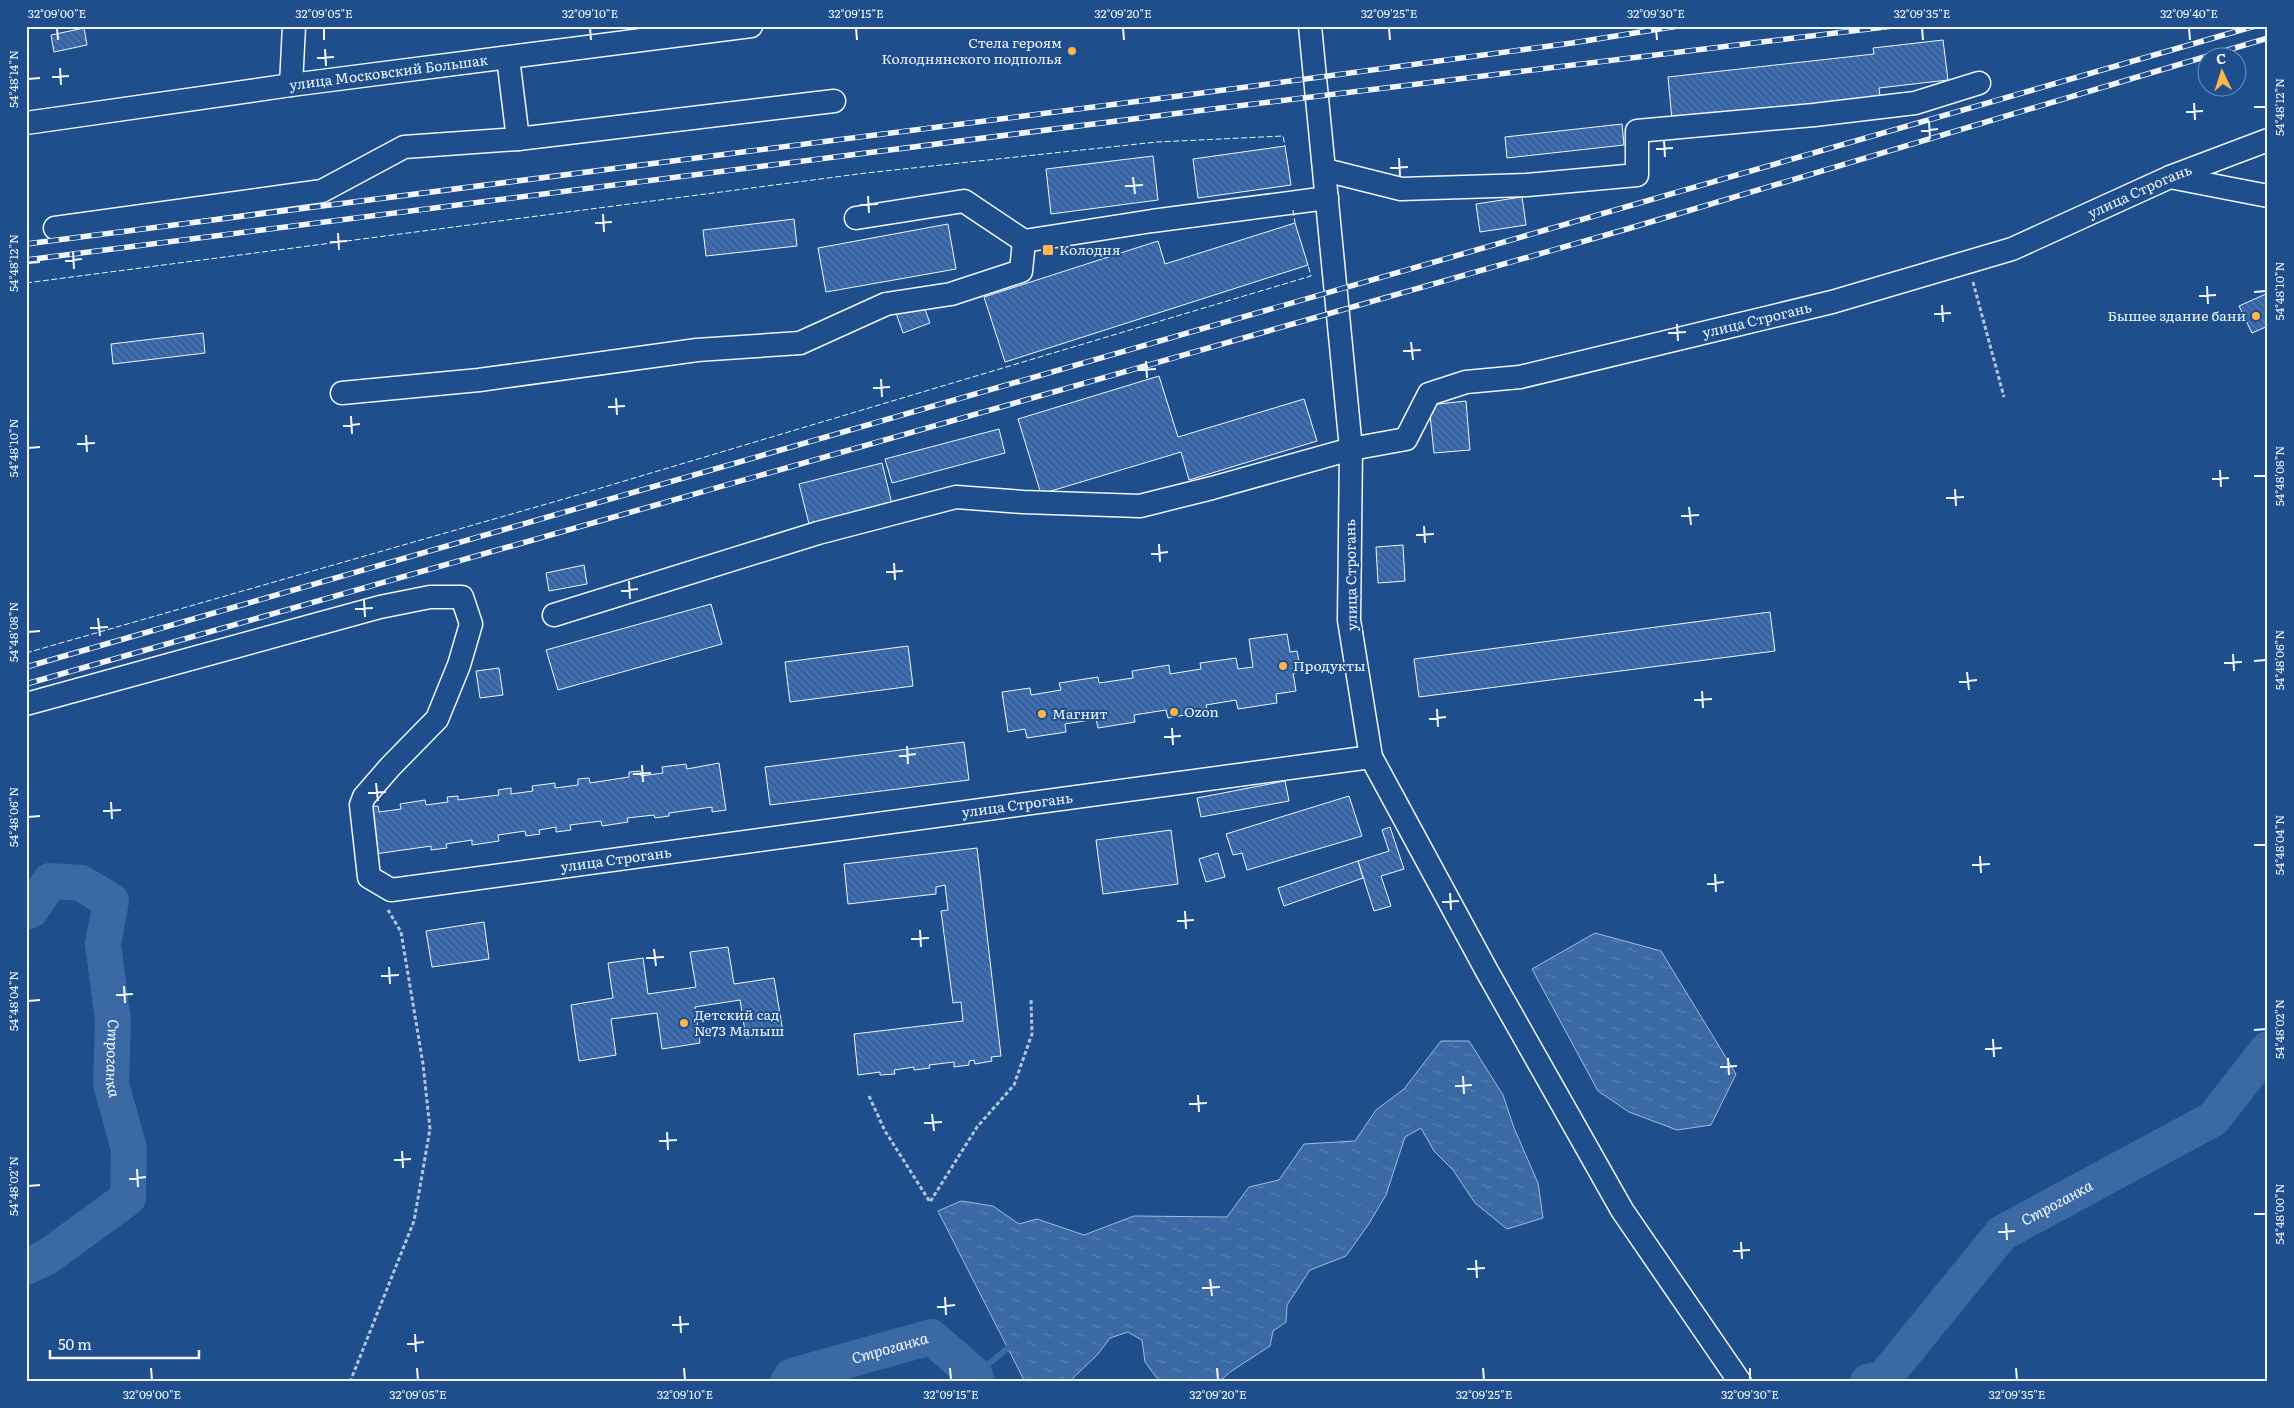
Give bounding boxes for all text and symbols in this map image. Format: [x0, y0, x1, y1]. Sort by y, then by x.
text: 32°09'00"E [28, 4, 87, 22]
text: 32°09'05"E [295, 4, 353, 22]
text: 32°09'10"E [562, 4, 619, 22]
text: 32°09'15"E [828, 4, 884, 22]
text: 32°09'20"E [1094, 4, 1152, 22]
text: 32°09'25"E [1361, 4, 1418, 22]
text: 32°09'30"E [1627, 4, 1685, 22]
text: 32°09'35"E [1893, 4, 1951, 22]
text: 32°09'40"E [2160, 4, 2218, 22]
place label: Стела героям Колоднянского подполья [882, 32, 1062, 68]
marker: Стела героям Колоднянского подполья [1066, 45, 1078, 57]
north arrow [2196, 48, 2246, 98]
text: С [2215, 48, 2227, 68]
street label: улица Московский Большак [288, 49, 489, 94]
text: 54°48'14"N [4, 50, 22, 108]
text: 54°48'12"N [2270, 78, 2288, 136]
street label: улица Строгань [2084, 159, 2195, 222]
text: 54°48'12"N [4, 234, 22, 292]
place label: Колодня [1059, 239, 1120, 259]
marker: Колодня [1041, 243, 1055, 257]
text: 54°48'10"N [2270, 262, 2288, 320]
street label: улица Строгань [1700, 296, 1814, 342]
place label: Бышее здание бани [2107, 305, 2246, 325]
marker: Бышее здание бани [2250, 310, 2262, 322]
text: 54°48'10"N [4, 419, 22, 477]
text: 54°48'08"N [2270, 446, 2288, 506]
street label: улица Строгань [1339, 519, 1361, 631]
text: 54°48'08"N [4, 602, 22, 662]
text: 54°48'06"N [2270, 630, 2288, 690]
place label: Продукты [1293, 655, 1366, 675]
marker: Продукты [1277, 660, 1289, 672]
place label: Ozon [1184, 701, 1219, 721]
place label: Магнит [1052, 703, 1108, 723]
marker: Ozon [1168, 706, 1180, 718]
marker: Магнит [1036, 708, 1048, 720]
text: 54°48'06"N [4, 787, 22, 847]
street label: улица Строгань [960, 787, 1074, 821]
text: 54°48'04"N [2270, 815, 2288, 875]
street label: улица Строгань [559, 841, 673, 876]
text: 54°48'04"N [4, 971, 22, 1031]
text: 54°48'02"N [2270, 999, 2288, 1059]
place label: Детский сад №73 Малыш [694, 1004, 784, 1040]
marker: Детский сад №73 Малыш [678, 1017, 690, 1029]
water label: Строганка [101, 1019, 127, 1100]
text: 54°48'02"N [4, 1156, 22, 1216]
water label: Строганка [2016, 1173, 2097, 1231]
text: 54°48'00"N [2270, 1184, 2288, 1245]
water label: Строганка [849, 1325, 931, 1369]
scale bar [50, 1328, 199, 1360]
text: 50 m [58, 1332, 92, 1355]
text: 32°09'00"E [123, 1385, 182, 1403]
text: 32°09'05"E [389, 1385, 447, 1403]
text: 32°09'10"E [657, 1385, 714, 1403]
text: 32°09'15"E [923, 1385, 979, 1403]
text: 32°09'20"E [1189, 1385, 1247, 1403]
text: 32°09'25"E [1456, 1385, 1513, 1403]
text: 32°09'30"E [1721, 1385, 1779, 1403]
text: 32°09'35"E [1988, 1385, 2046, 1403]

